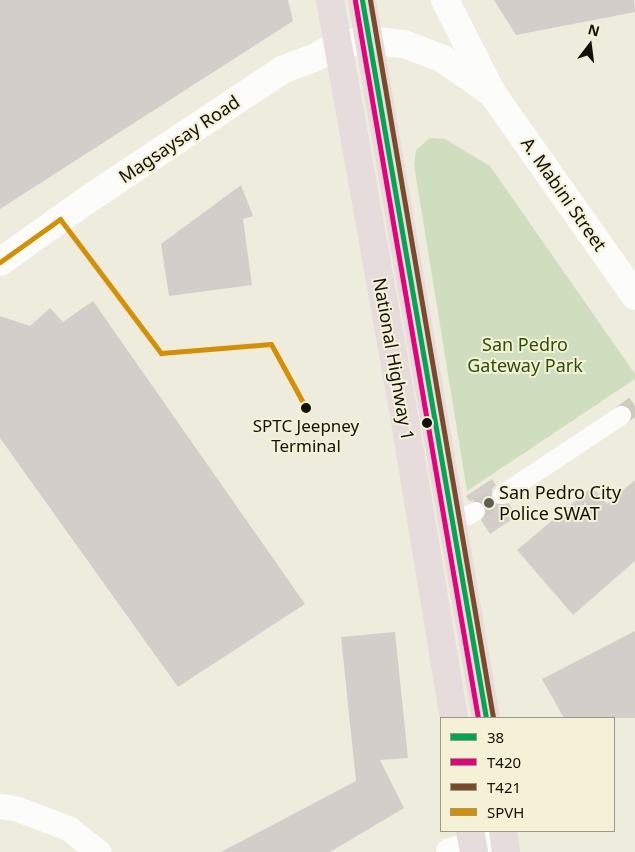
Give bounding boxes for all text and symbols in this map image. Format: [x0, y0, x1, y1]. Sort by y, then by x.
text: N [586, 19, 602, 41]
north arrow [565, 20, 615, 70]
street label: Magsaysay Road [114, 91, 244, 187]
street label: A. Mabini Street [517, 133, 611, 255]
street label: National Highway 1 [369, 276, 419, 442]
park label: San Pedro Gateway Park [467, 334, 583, 376]
marker: SPTC Jeepney Terminal [301, 403, 311, 413]
place label: SPTC Jeepney Terminal [253, 416, 359, 456]
unlabelled marker [422, 418, 432, 428]
place label: San Pedro City Police SWAT [499, 482, 621, 524]
marker: San Pedro City Police SWAT [483, 497, 495, 509]
legend [440, 717, 615, 832]
text: 38 [487, 727, 504, 747]
text: T420 [487, 752, 521, 772]
text: T421 [487, 777, 521, 797]
text: SPVH [487, 802, 524, 822]

